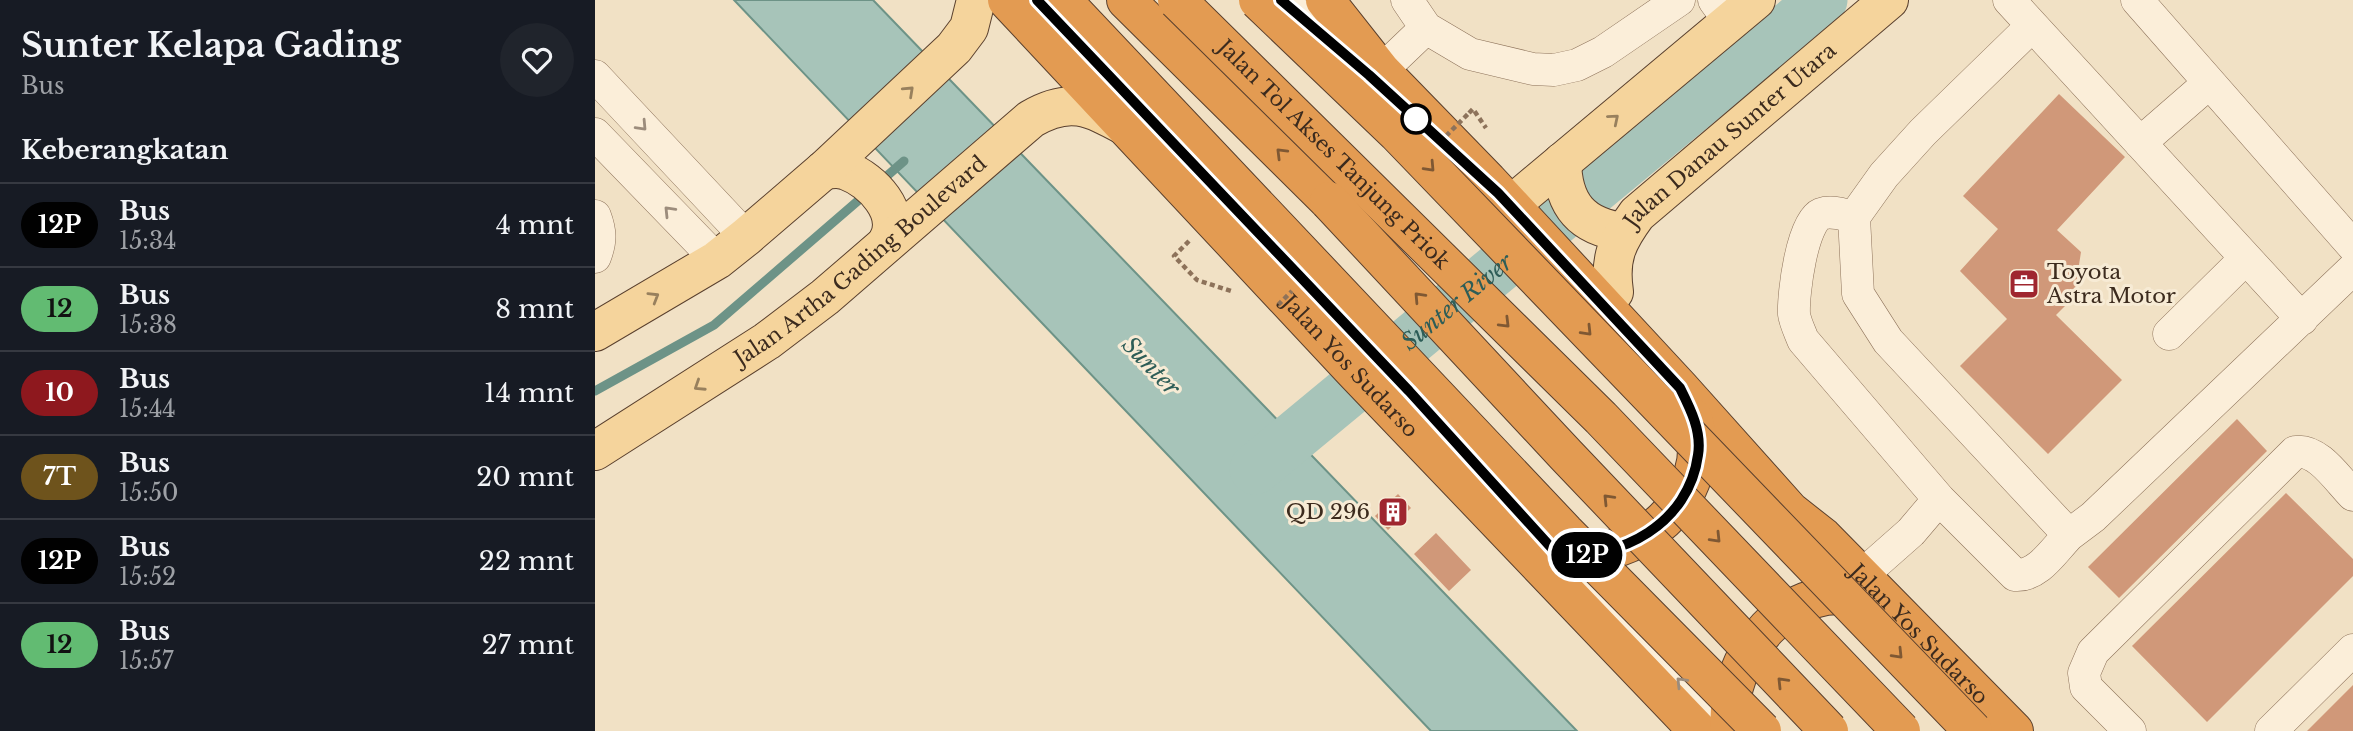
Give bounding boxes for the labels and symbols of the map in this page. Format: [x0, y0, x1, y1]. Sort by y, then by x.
street label: Jalan Tol Akses Tanjung Priok [1210, 32, 1455, 275]
street label: Jalan Danau Sunter Utara [1617, 37, 1842, 235]
one-way arrow [901, 86, 914, 99]
unlabelled marker [1401, 104, 1431, 134]
one-way arrow [1606, 115, 1619, 127]
one-way arrow [633, 118, 646, 131]
one-way arrow [1276, 148, 1289, 161]
street label: Jalan Artha Gading Boulevard [727, 150, 992, 373]
one-way arrow [1421, 159, 1434, 172]
one-way arrow [665, 206, 678, 219]
water label: Sunter River [1395, 247, 1519, 356]
place label: Toyota Astra Motor [2046, 259, 2176, 309]
office icon: Toyota Astra Motor [2007, 267, 2041, 301]
street label: Jalan Yos Sudarso [1275, 287, 1424, 443]
one-way arrow [1414, 292, 1427, 305]
one-way arrow [646, 293, 659, 306]
one-way arrow [1497, 315, 1509, 327]
one-way arrow [1579, 323, 1592, 336]
water label: Sunter [1116, 331, 1187, 402]
one-way arrow [693, 378, 706, 391]
one-way arrow [1603, 494, 1616, 507]
building icon: QD 296 [1376, 495, 1410, 529]
place label: QD 296 [1286, 499, 1370, 525]
one-way arrow [1707, 529, 1720, 542]
line badge: 12P [1547, 532, 1627, 578]
street label: Jalan Yos Sudarso [1842, 557, 1994, 710]
one-way arrow [1890, 646, 1903, 659]
one-way arrow [1777, 677, 1790, 690]
one-way arrow [1677, 678, 1689, 690]

